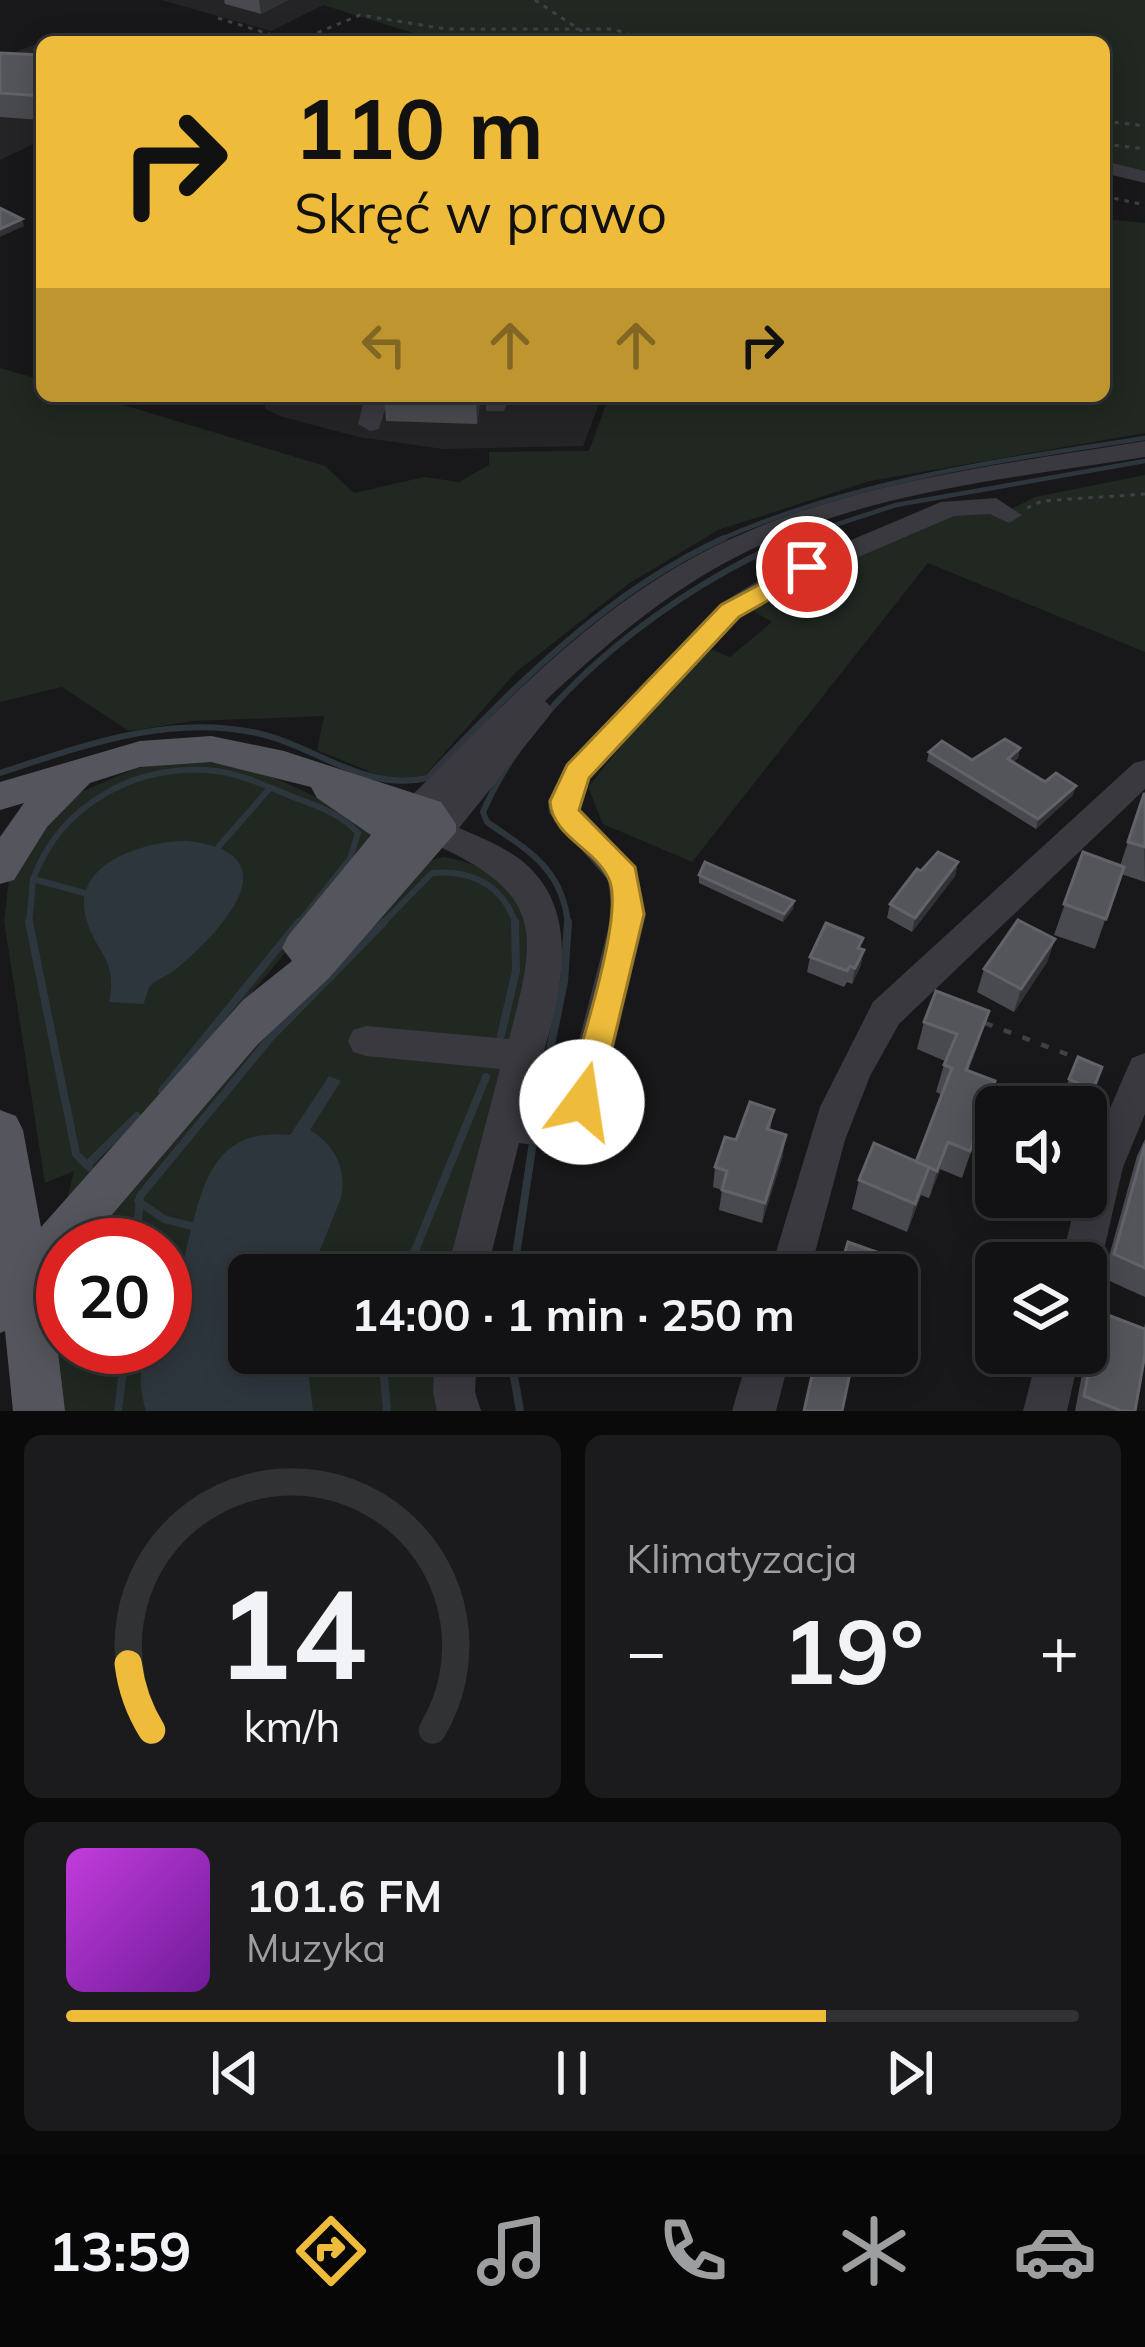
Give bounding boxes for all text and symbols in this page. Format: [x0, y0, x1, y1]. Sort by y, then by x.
text: 110 m [294, 75, 544, 180]
icon: right [96, 84, 252, 240]
text: Skręć w prawo [294, 179, 667, 247]
icon: left [351, 312, 417, 378]
icon: ahead [477, 312, 543, 378]
icon: ahead [603, 312, 669, 378]
icon: right [729, 312, 795, 378]
pin [756, 516, 858, 618]
icon: arrive [774, 534, 840, 600]
position arrow [519, 1039, 645, 1165]
map controls [975, 1086, 1107, 1374]
button: sound [975, 1086, 1107, 1218]
speed limit sign: 20 [36, 1218, 192, 1374]
button: layers [975, 1242, 1107, 1374]
text: 14:00 · 1 min · 250 m [351, 1286, 795, 1342]
text: Klimatyzacja [627, 1534, 857, 1583]
text: 14 [217, 1554, 367, 1710]
text: 19° [782, 1594, 924, 1707]
text: − [627, 1609, 666, 1692]
text: + [1039, 1609, 1079, 1692]
text: km/h [244, 1698, 341, 1752]
text: 101.6 FM [246, 1867, 442, 1923]
text: Muzyka [246, 1923, 386, 1972]
icon: previous [202, 2040, 268, 2106]
icon: pause [539, 2040, 605, 2106]
icon: next [877, 2040, 943, 2106]
icon: directions [289, 2209, 373, 2293]
icon: music [470, 2209, 554, 2293]
icon: phone [651, 2209, 735, 2293]
icon: climate [832, 2209, 916, 2293]
icon: car [1013, 2209, 1097, 2293]
text: 13:59 [49, 2217, 192, 2285]

